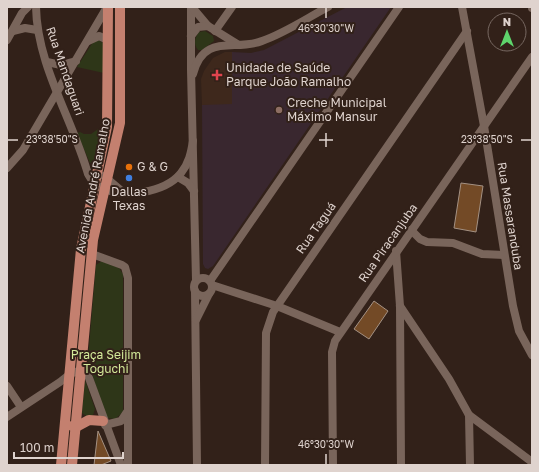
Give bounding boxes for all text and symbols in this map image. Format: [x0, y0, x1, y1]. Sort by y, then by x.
north arrow [487, 12, 527, 52]
text: N [503, 15, 511, 28]
text: 46°30'30"W [298, 22, 354, 34]
street label: Rua Mandaguari [43, 24, 88, 117]
place label: Unidade de Saúde Parque João Ramalho [226, 60, 351, 89]
marker: Unidade de Saúde Parque João Ramalho [211, 69, 223, 81]
place label: Creche Municipal Máximo Mansur [287, 95, 387, 124]
marker: Creche Municipal Máximo Mansur [274, 105, 284, 115]
street label: Avenida André Ramalho [72, 117, 113, 254]
text: 23°38'50"S [26, 133, 78, 145]
text: 23°38'50"S [461, 133, 513, 145]
place label: G & G [137, 159, 168, 174]
street label: Rua Massaranduba [495, 161, 526, 271]
marker: G & G [124, 162, 134, 172]
marker: Dallas Texas [124, 173, 134, 183]
place label: Dallas Texas [111, 184, 147, 213]
street label: Rua Taguá [292, 199, 339, 256]
street label: Rua Piracanjuba [355, 200, 420, 285]
park label: Praça Seijim Toguchi [71, 347, 141, 376]
scale bar [14, 434, 123, 460]
text: 46°30'30"W [298, 438, 354, 450]
text: 100 m [20, 440, 54, 455]

